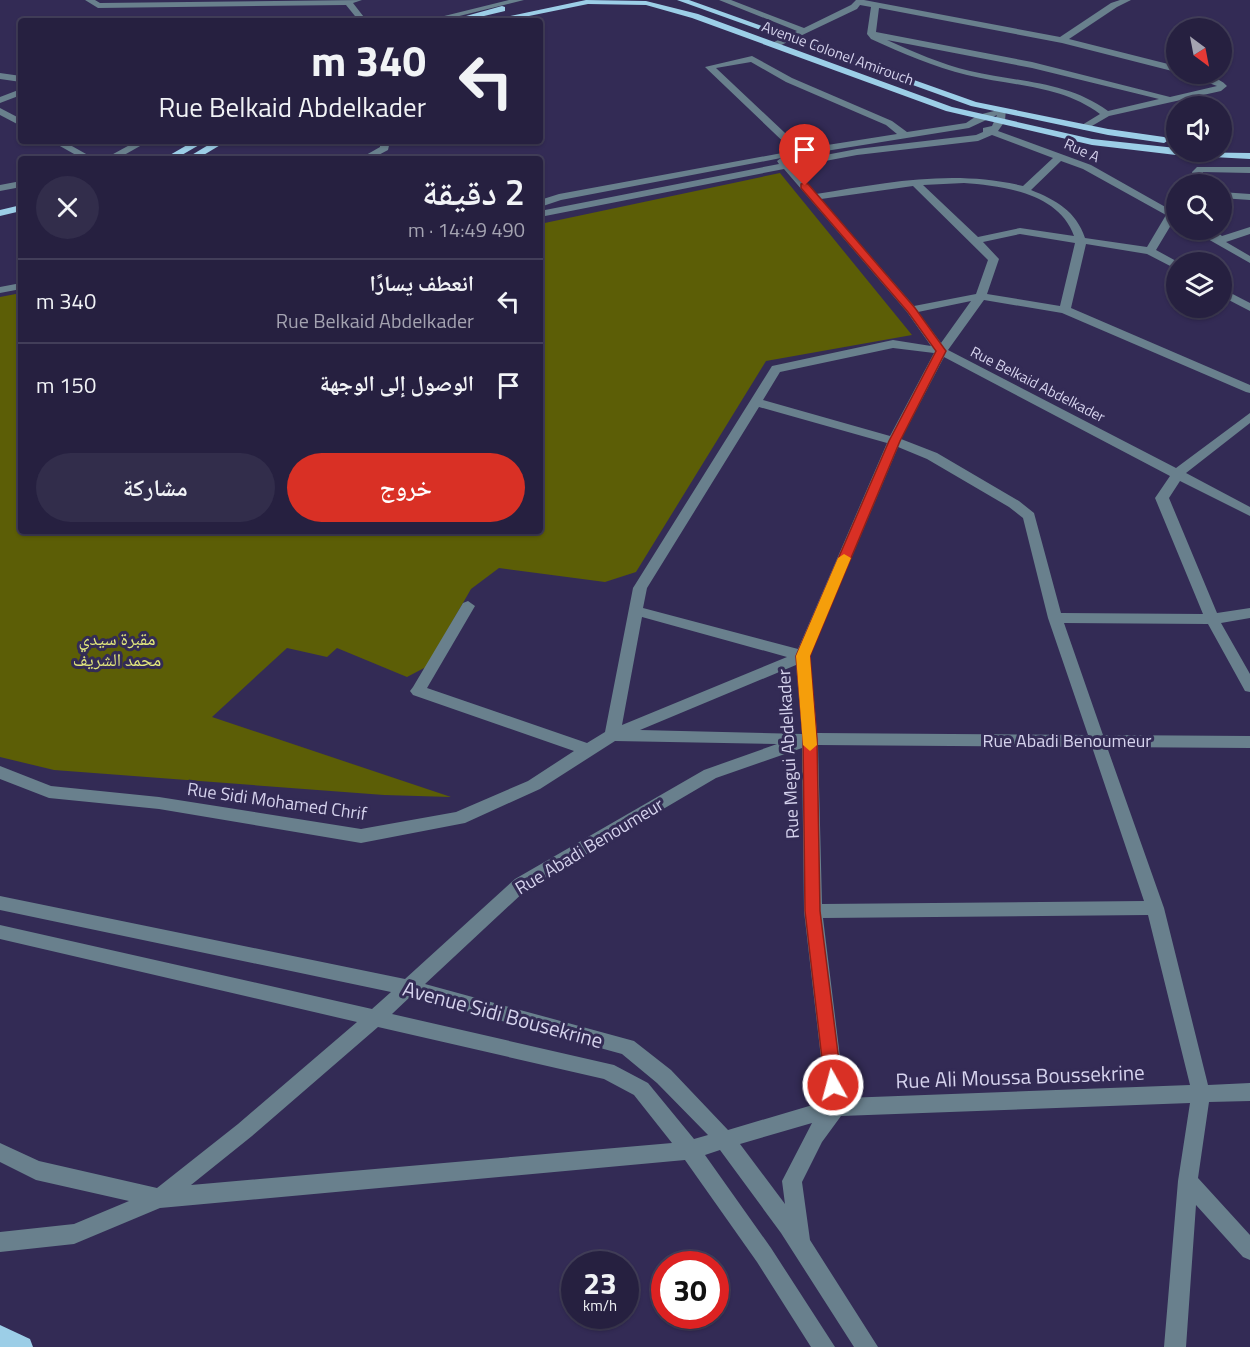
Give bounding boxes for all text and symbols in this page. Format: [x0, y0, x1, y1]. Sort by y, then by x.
street label: Avenue Colonel Amirouch [759, 15, 917, 91]
north arrow [1166, 18, 1232, 84]
map controls [1166, 18, 1232, 318]
text: 340 m [311, 28, 426, 92]
icon: left [447, 42, 525, 120]
text: Rue Belkaid Abdelkader [158, 86, 426, 127]
button: sound [1166, 96, 1232, 162]
pin [779, 124, 830, 186]
street label: Rue A [1060, 132, 1104, 168]
icon: arrive [788, 133, 821, 166]
text: 2 دقيقة [422, 164, 525, 219]
button: search [1166, 174, 1232, 240]
button: close [36, 176, 99, 239]
text: 490 m · 14:49 [408, 214, 525, 245]
button: layers [1166, 252, 1232, 318]
text: انعطف يسارًا [369, 266, 474, 300]
text: 340 m [36, 284, 96, 318]
icon: left [492, 285, 525, 318]
text: Rue Belkaid Abdelkader [276, 305, 474, 336]
street label: Rue Belkaid Abdelkader [967, 340, 1109, 428]
text: الوصول إلى الوجهة [320, 366, 474, 400]
text: 150 m [36, 368, 96, 402]
icon: arrive [492, 369, 525, 402]
button: مشاركة [36, 453, 275, 522]
button: خروج [287, 453, 525, 522]
park label: مقبرة سيدي محمد الشريف [73, 625, 161, 673]
street label: Rue Megui Abdelkader [770, 668, 806, 840]
street label: Rue Abadi Benoumeur [982, 727, 1152, 754]
street label: Rue Sidi Mohamed Chrif [185, 775, 369, 827]
street label: Rue Abadi Benoumeur [510, 791, 668, 901]
street label: Avenue Sidi Bousekrine [399, 972, 607, 1056]
position arrow [801, 1053, 865, 1117]
street label: Rue Ali Moussa Boussekrine [895, 1056, 1145, 1096]
speed limit sign: 30 [651, 1251, 729, 1329]
text: 23 [583, 1260, 617, 1306]
text: km/h [583, 1294, 617, 1317]

